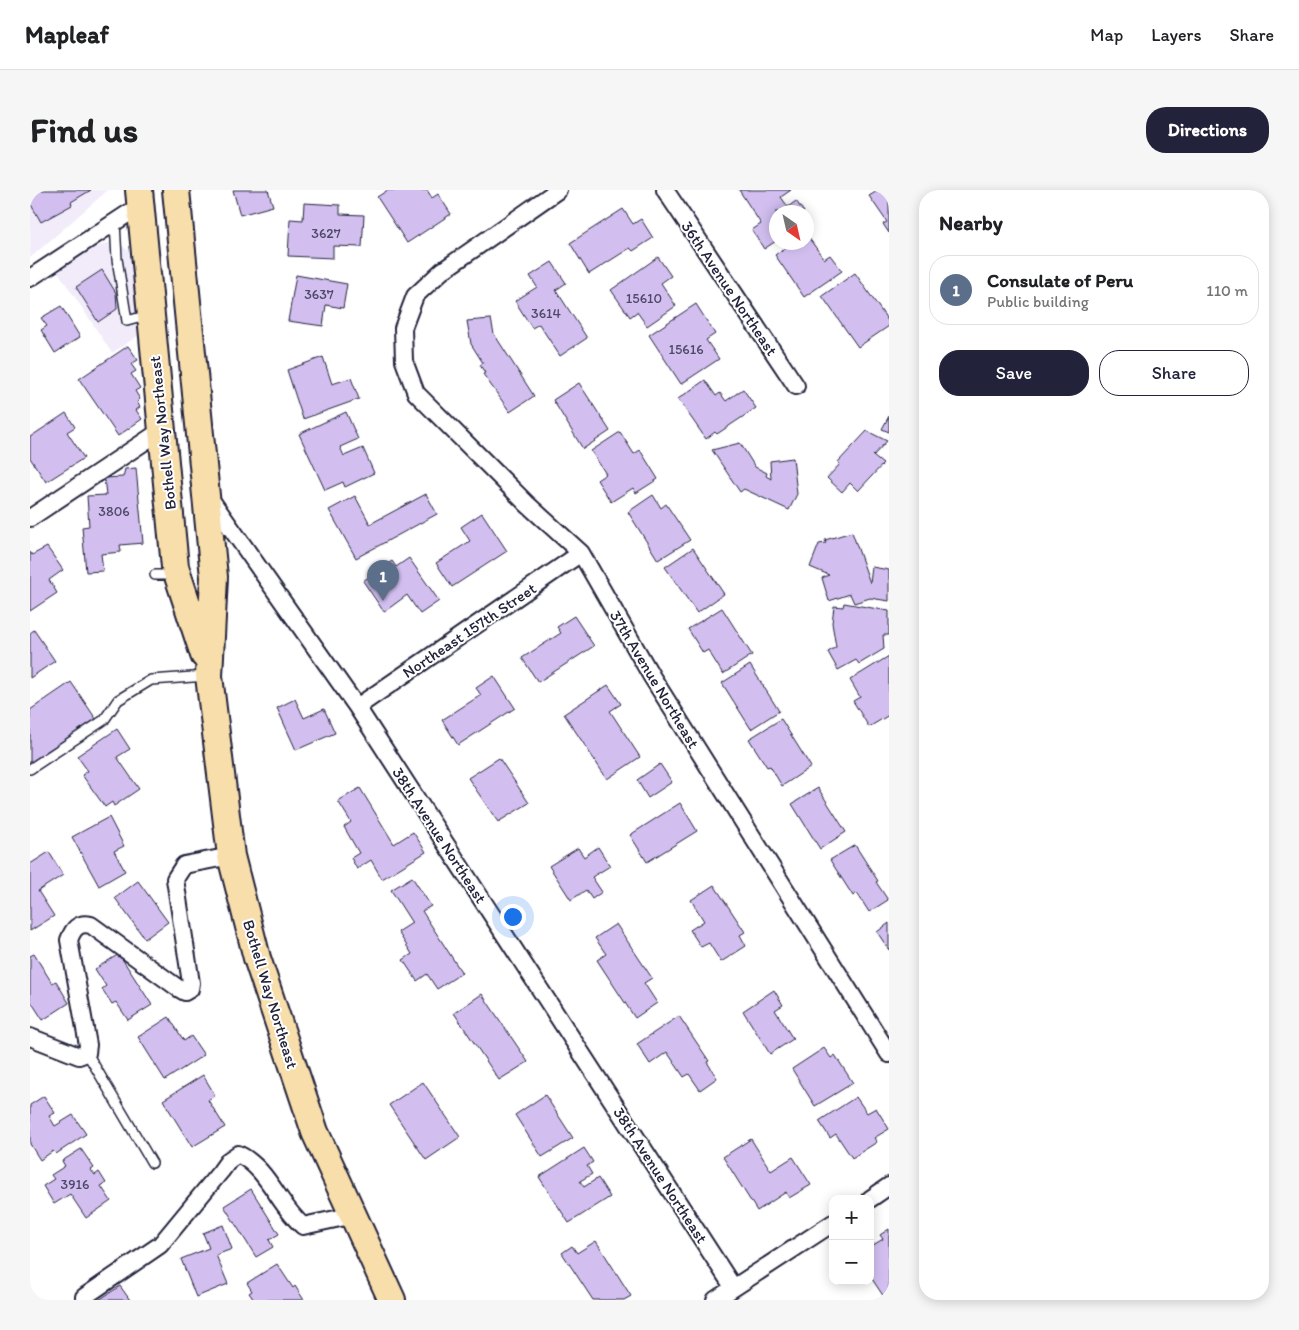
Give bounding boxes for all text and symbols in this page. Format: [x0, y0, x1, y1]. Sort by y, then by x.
text: Mapleaf [25, 20, 109, 49]
text: Map [1090, 24, 1123, 46]
text: Layers [1151, 24, 1201, 46]
text: Share [1229, 24, 1274, 46]
button: Directions [1146, 107, 1269, 153]
text: Find us [30, 109, 138, 151]
north arrow [769, 205, 814, 250]
text: Nearby [939, 210, 1003, 235]
street label: 36th Avenue Northeast [678, 217, 782, 359]
house number: 3627 [311, 225, 341, 242]
text: Consulate of Peru [987, 269, 1133, 292]
text: 1 [952, 281, 960, 300]
text: 110 m [1206, 281, 1248, 300]
house number: 3637 [304, 286, 334, 303]
house number: 15610 [626, 290, 662, 307]
text: Public building [987, 292, 1089, 311]
house number: 3614 [531, 305, 562, 322]
house number: 15616 [668, 341, 704, 358]
button: Save [939, 350, 1089, 396]
button: Share [1099, 350, 1249, 396]
street label: Bothell Way Northeast [145, 355, 180, 511]
house number: 3806 [98, 503, 130, 520]
pin: 1 [367, 560, 399, 601]
street label: Northeast 157th Street [399, 579, 540, 682]
street label: 37th Avenue Northeast [606, 607, 703, 752]
street label: 38th Avenue Northeast [388, 764, 491, 907]
your location [500, 904, 526, 930]
street label: Bothell Way Northeast [239, 917, 302, 1071]
street label: 38th Avenue Northeast [609, 1104, 712, 1247]
house number: 3916 [61, 1176, 89, 1193]
map controls [829, 1195, 874, 1285]
button: + [829, 1195, 874, 1240]
button: − [829, 1240, 874, 1285]

